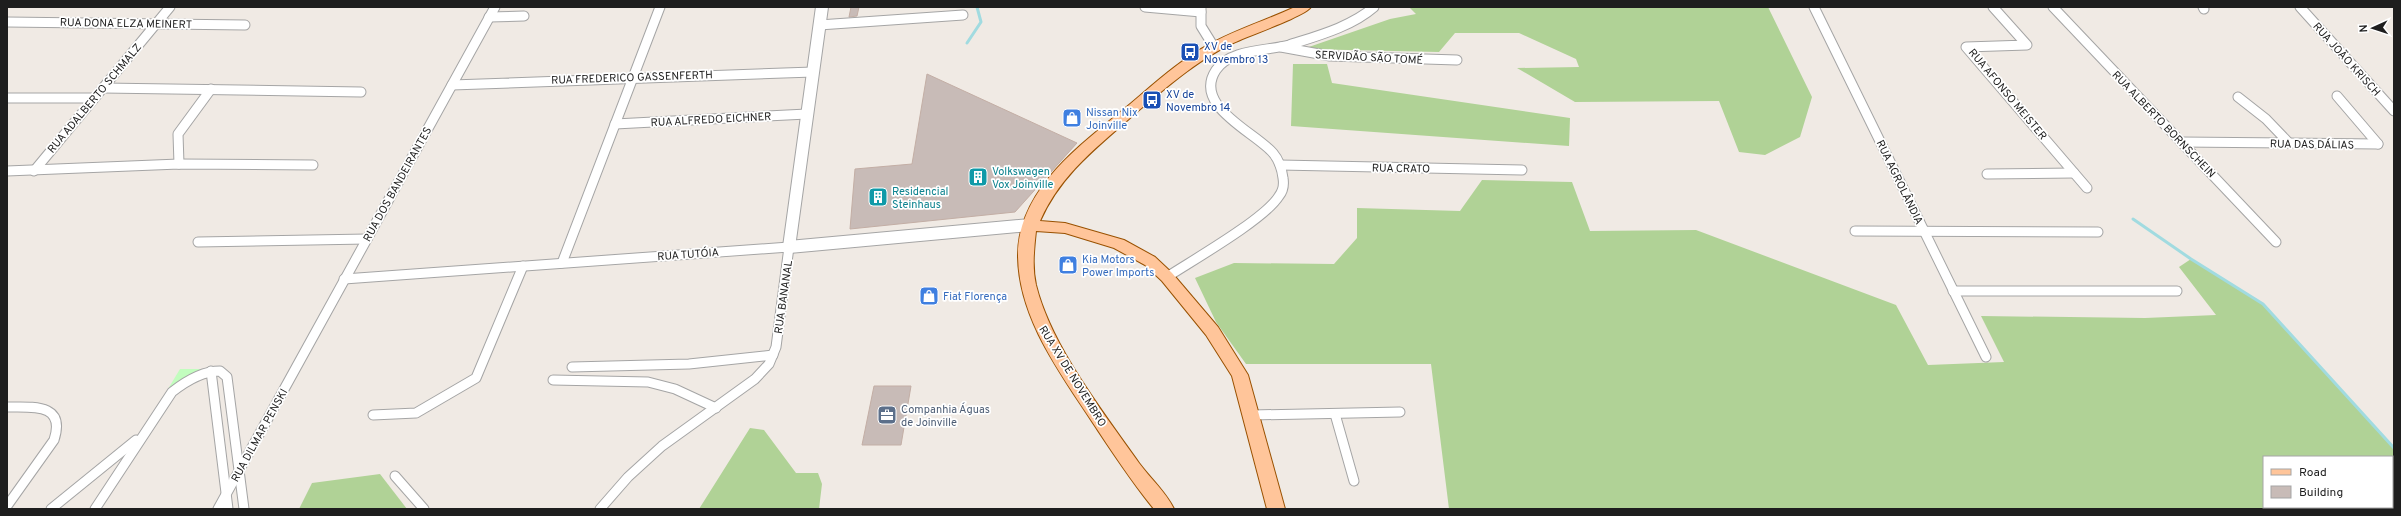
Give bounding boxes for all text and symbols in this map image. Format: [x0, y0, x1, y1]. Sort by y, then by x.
north arrow [2353, 8, 2393, 48]
street label: RUA DONA ELZA MEINERT [60, 16, 192, 32]
street label: RUA JOÃO KRISCH [2309, 20, 2383, 99]
text: N [2357, 24, 2371, 33]
place label: XV de Novembro 13 [1204, 40, 1268, 67]
street label: RUA ADALBERTO SCHMALZ [45, 41, 145, 156]
bus stop icon: XV de Novembro 13 [1179, 41, 1201, 63]
street label: RUA AFONSO MEISTER [1965, 46, 2050, 143]
street label: SERVIDÃO SÃO TOMÉ [1315, 47, 1423, 68]
street label: RUA FREDERICO GASSENFERTH [551, 68, 713, 88]
street label: RUA ALBERTO BORNSCHEIN [2109, 68, 2218, 181]
place label: XV de Novembro 14 [1166, 88, 1231, 115]
bus stop icon: XV de Novembro 14 [1141, 89, 1163, 111]
place label: Nissan Nix Joinville [1086, 106, 1138, 133]
shop icon: Nissan Nix Joinville [1061, 107, 1083, 129]
street label: RUA ALFREDO EICHNER [650, 110, 772, 130]
street label: RUA DOS BANDEIRANTES [360, 125, 435, 244]
street label: RUA DAS DÁLIAS [2270, 136, 2354, 153]
street label: RUA AGROLÂNDIA [1873, 137, 1927, 227]
street label: RUA CRATO [1372, 161, 1430, 177]
place label: Volkswagen Vox Joinville [992, 165, 1054, 192]
building icon: Volkswagen Vox Joinville [967, 166, 989, 188]
place label: Residencial Steinhaus [892, 185, 948, 212]
building icon: Residencial Steinhaus [867, 186, 889, 208]
street label: RUA TUTÓIA [657, 245, 719, 264]
place label: Kia Motors Power Imports [1082, 253, 1154, 280]
shop icon: Kia Motors Power Imports [1057, 254, 1079, 276]
street label: RUA BANANAL [772, 260, 796, 335]
shop icon: Fiat Florença [918, 285, 940, 307]
place label: Fiat Florença [943, 290, 1007, 304]
street label: RUA XV DE NOVEMBRO [1035, 323, 1109, 430]
street label: RUA DILMAR PENSKI [228, 386, 291, 485]
place label: Companhia Águas de Joinville [901, 402, 990, 430]
office icon: Companhia Águas de Joinville [876, 404, 898, 426]
legend [2263, 456, 2393, 508]
text: Road [2299, 465, 2327, 481]
text: Building [2299, 485, 2343, 501]

